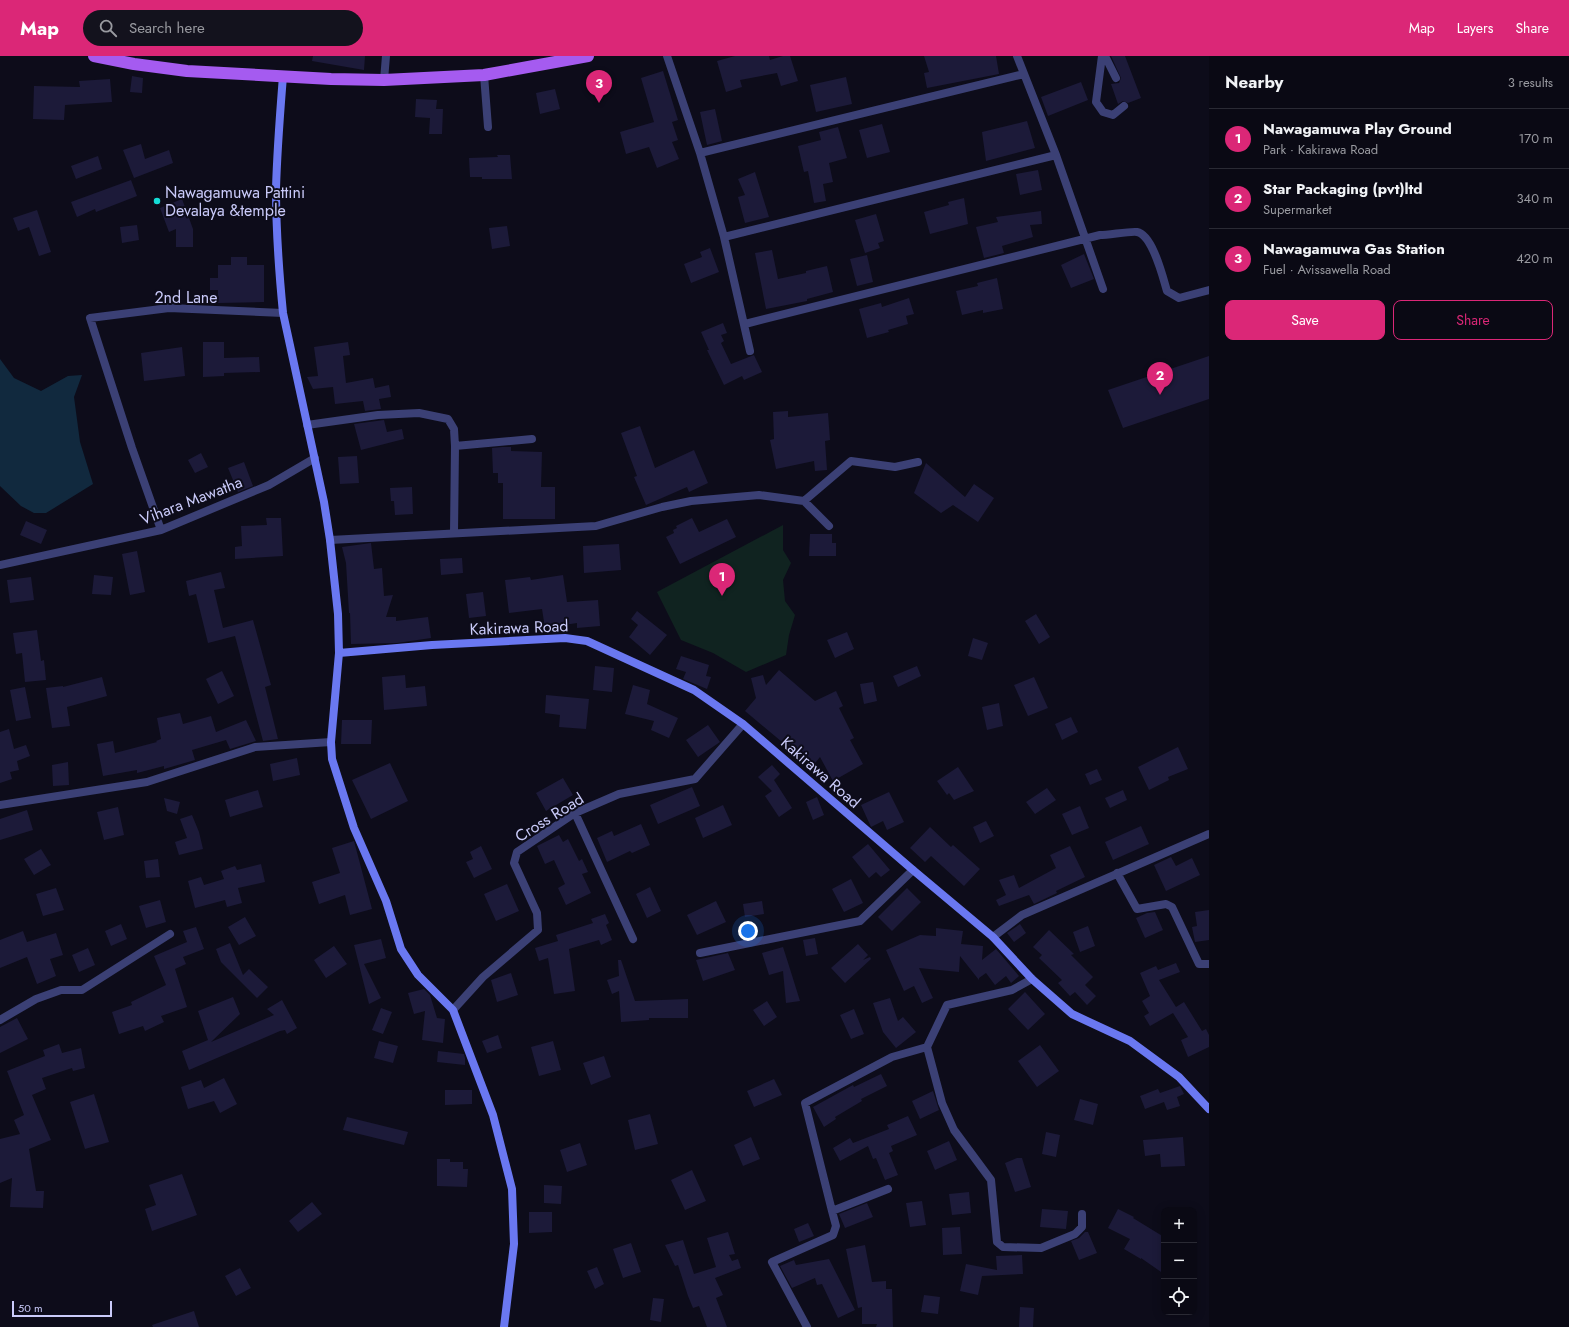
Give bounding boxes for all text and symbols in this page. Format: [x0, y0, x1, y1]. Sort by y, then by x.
search box [83, 10, 363, 46]
text: Map [20, 15, 59, 42]
icon: search [97, 17, 119, 39]
text: Search here [129, 17, 205, 39]
text: Map [1409, 18, 1435, 38]
text: Layers [1457, 18, 1493, 38]
text: Share [1515, 18, 1549, 38]
pin: 3 [586, 70, 612, 103]
text: Nearby [1225, 70, 1283, 94]
text: 3 results [1508, 73, 1553, 92]
text: Nawagamuwa Play Ground [1263, 118, 1452, 140]
text: 1 [1235, 129, 1241, 148]
text: 170 m [1518, 129, 1553, 148]
text: Park · Kakirawa Road [1263, 140, 1378, 159]
text: Star Packaging (pvt)ltd [1263, 178, 1423, 200]
place label: Nawagamuwa Pattini Devalaya &temple [165, 181, 305, 222]
text: 2 [1234, 189, 1242, 208]
text: 340 m [1516, 189, 1553, 208]
marker: Nawagamuwa Pattini Devalaya &temple [152, 196, 162, 206]
text: Supermarket [1263, 200, 1332, 219]
text: Nawagamuwa Gas Station [1263, 238, 1445, 260]
text: 3 [1234, 249, 1242, 268]
text: 420 m [1516, 249, 1553, 268]
text: Fuel · Avissawella Road [1263, 260, 1391, 279]
street label: 2nd Lane [155, 286, 217, 309]
button: Save [1225, 300, 1385, 340]
button: Share [1393, 300, 1553, 340]
pin: 2 [1147, 362, 1173, 395]
street label: Vihara Mawatha [137, 470, 246, 531]
pin: 1 [709, 563, 735, 596]
street label: Kakirawa Road [469, 614, 569, 641]
street label: Kakirawa Road [776, 731, 866, 814]
street label: Cross Road [510, 787, 588, 848]
your location [738, 921, 758, 941]
map controls [1161, 1207, 1197, 1315]
button: + [1161, 1207, 1197, 1243]
button: − [1161, 1243, 1197, 1279]
button: locate [1161, 1279, 1197, 1315]
scale bar [12, 1299, 112, 1318]
text: 50 m [18, 1300, 43, 1316]

